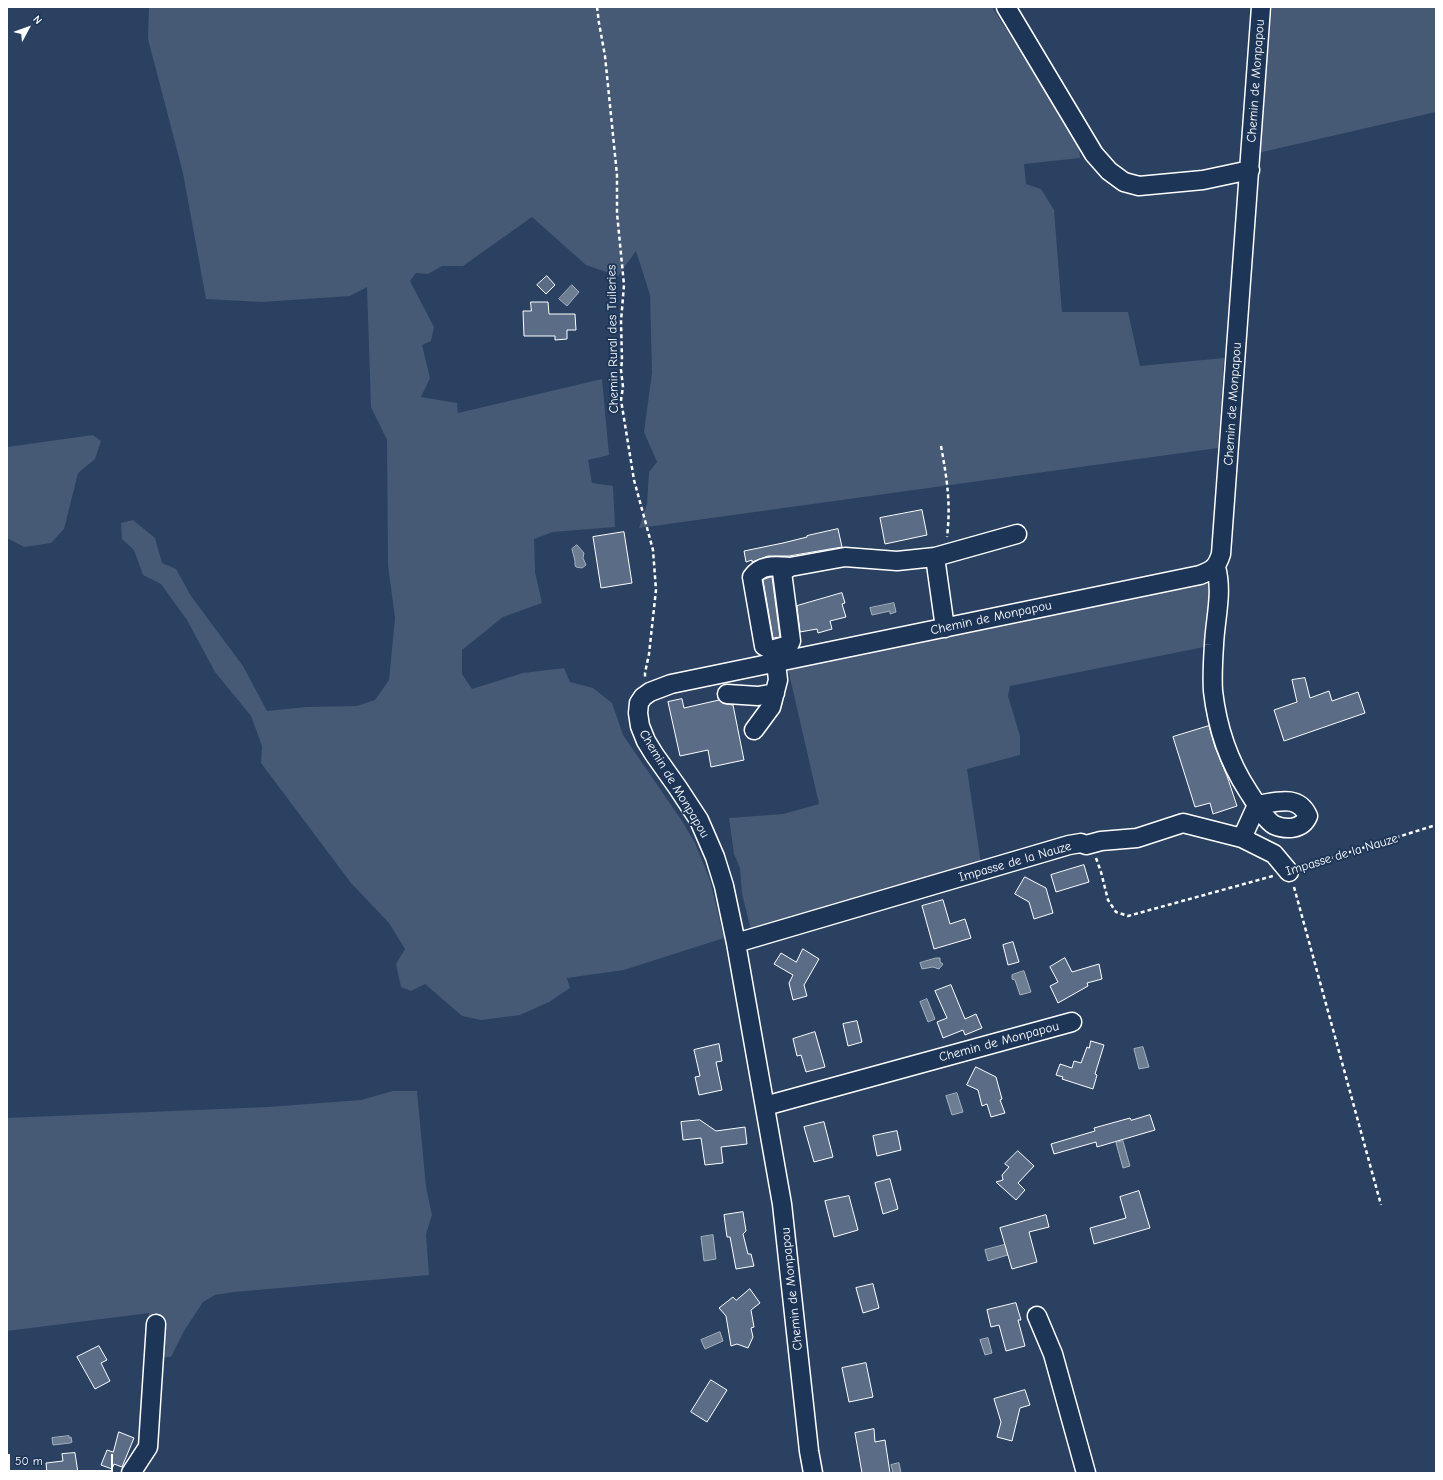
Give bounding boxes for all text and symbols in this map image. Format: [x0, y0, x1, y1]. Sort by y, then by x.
north arrow [8, 8, 48, 48]
text: N [30, 13, 45, 27]
street label: Chemin de Monpapou [1244, 19, 1268, 143]
street label: Chemin Rural des Tuileries [604, 264, 622, 414]
street label: Chemin de Monpapou [1221, 342, 1245, 466]
street label: Chemin de Monpapou [929, 598, 1053, 638]
street label: Chemin de Monpapou [636, 727, 712, 841]
street label: Impasse de la Nauze [1284, 831, 1400, 879]
street label: Impasse de la Nauze [957, 838, 1073, 886]
street label: Chemin de Monpapou [937, 1018, 1061, 1066]
street label: Chemin de Monpapou [778, 1227, 806, 1351]
scale bar [10, 1446, 115, 1472]
text: 50 m [15, 1454, 43, 1468]

